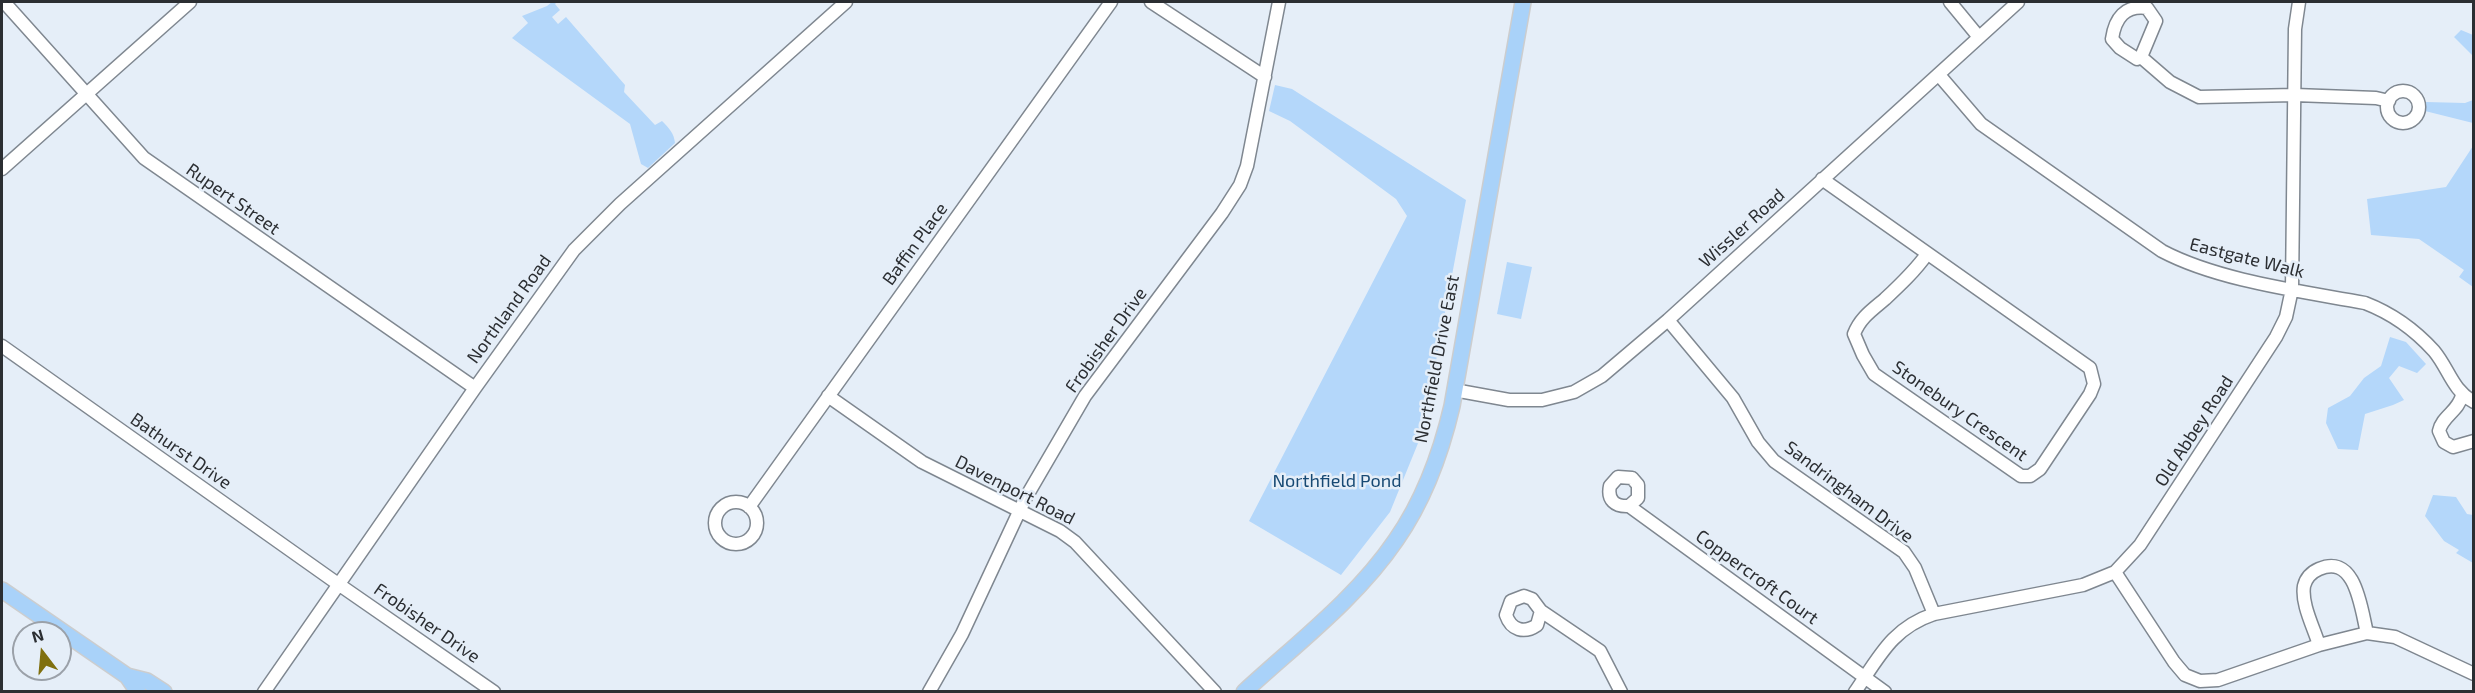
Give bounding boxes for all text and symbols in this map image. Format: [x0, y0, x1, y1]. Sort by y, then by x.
street label: Rupert Street [182, 159, 284, 239]
street label: Wissler Road [1695, 184, 1789, 272]
street label: Baffin Place [878, 199, 952, 289]
street label: Eastgate Walk [2187, 233, 2307, 283]
street label: Northland Road [462, 251, 556, 367]
street label: Northfield Drive East [1410, 273, 1464, 445]
street label: Frobisher Drive [1061, 283, 1151, 397]
street label: Stonebury Crescent [1888, 356, 2032, 466]
street label: Old Abbey Road [2150, 371, 2238, 491]
street label: Bathurst Drive [126, 408, 236, 494]
street label: Sandringham Drive [1780, 436, 1918, 548]
street label: Davenport Road [951, 451, 1079, 529]
park label: Northfield Pond [1272, 470, 1402, 492]
street label: Coppercroft Court [1691, 525, 1823, 629]
street label: Frobisher Drive [370, 578, 484, 668]
north arrow [12, 621, 72, 681]
text: N [29, 624, 46, 646]

